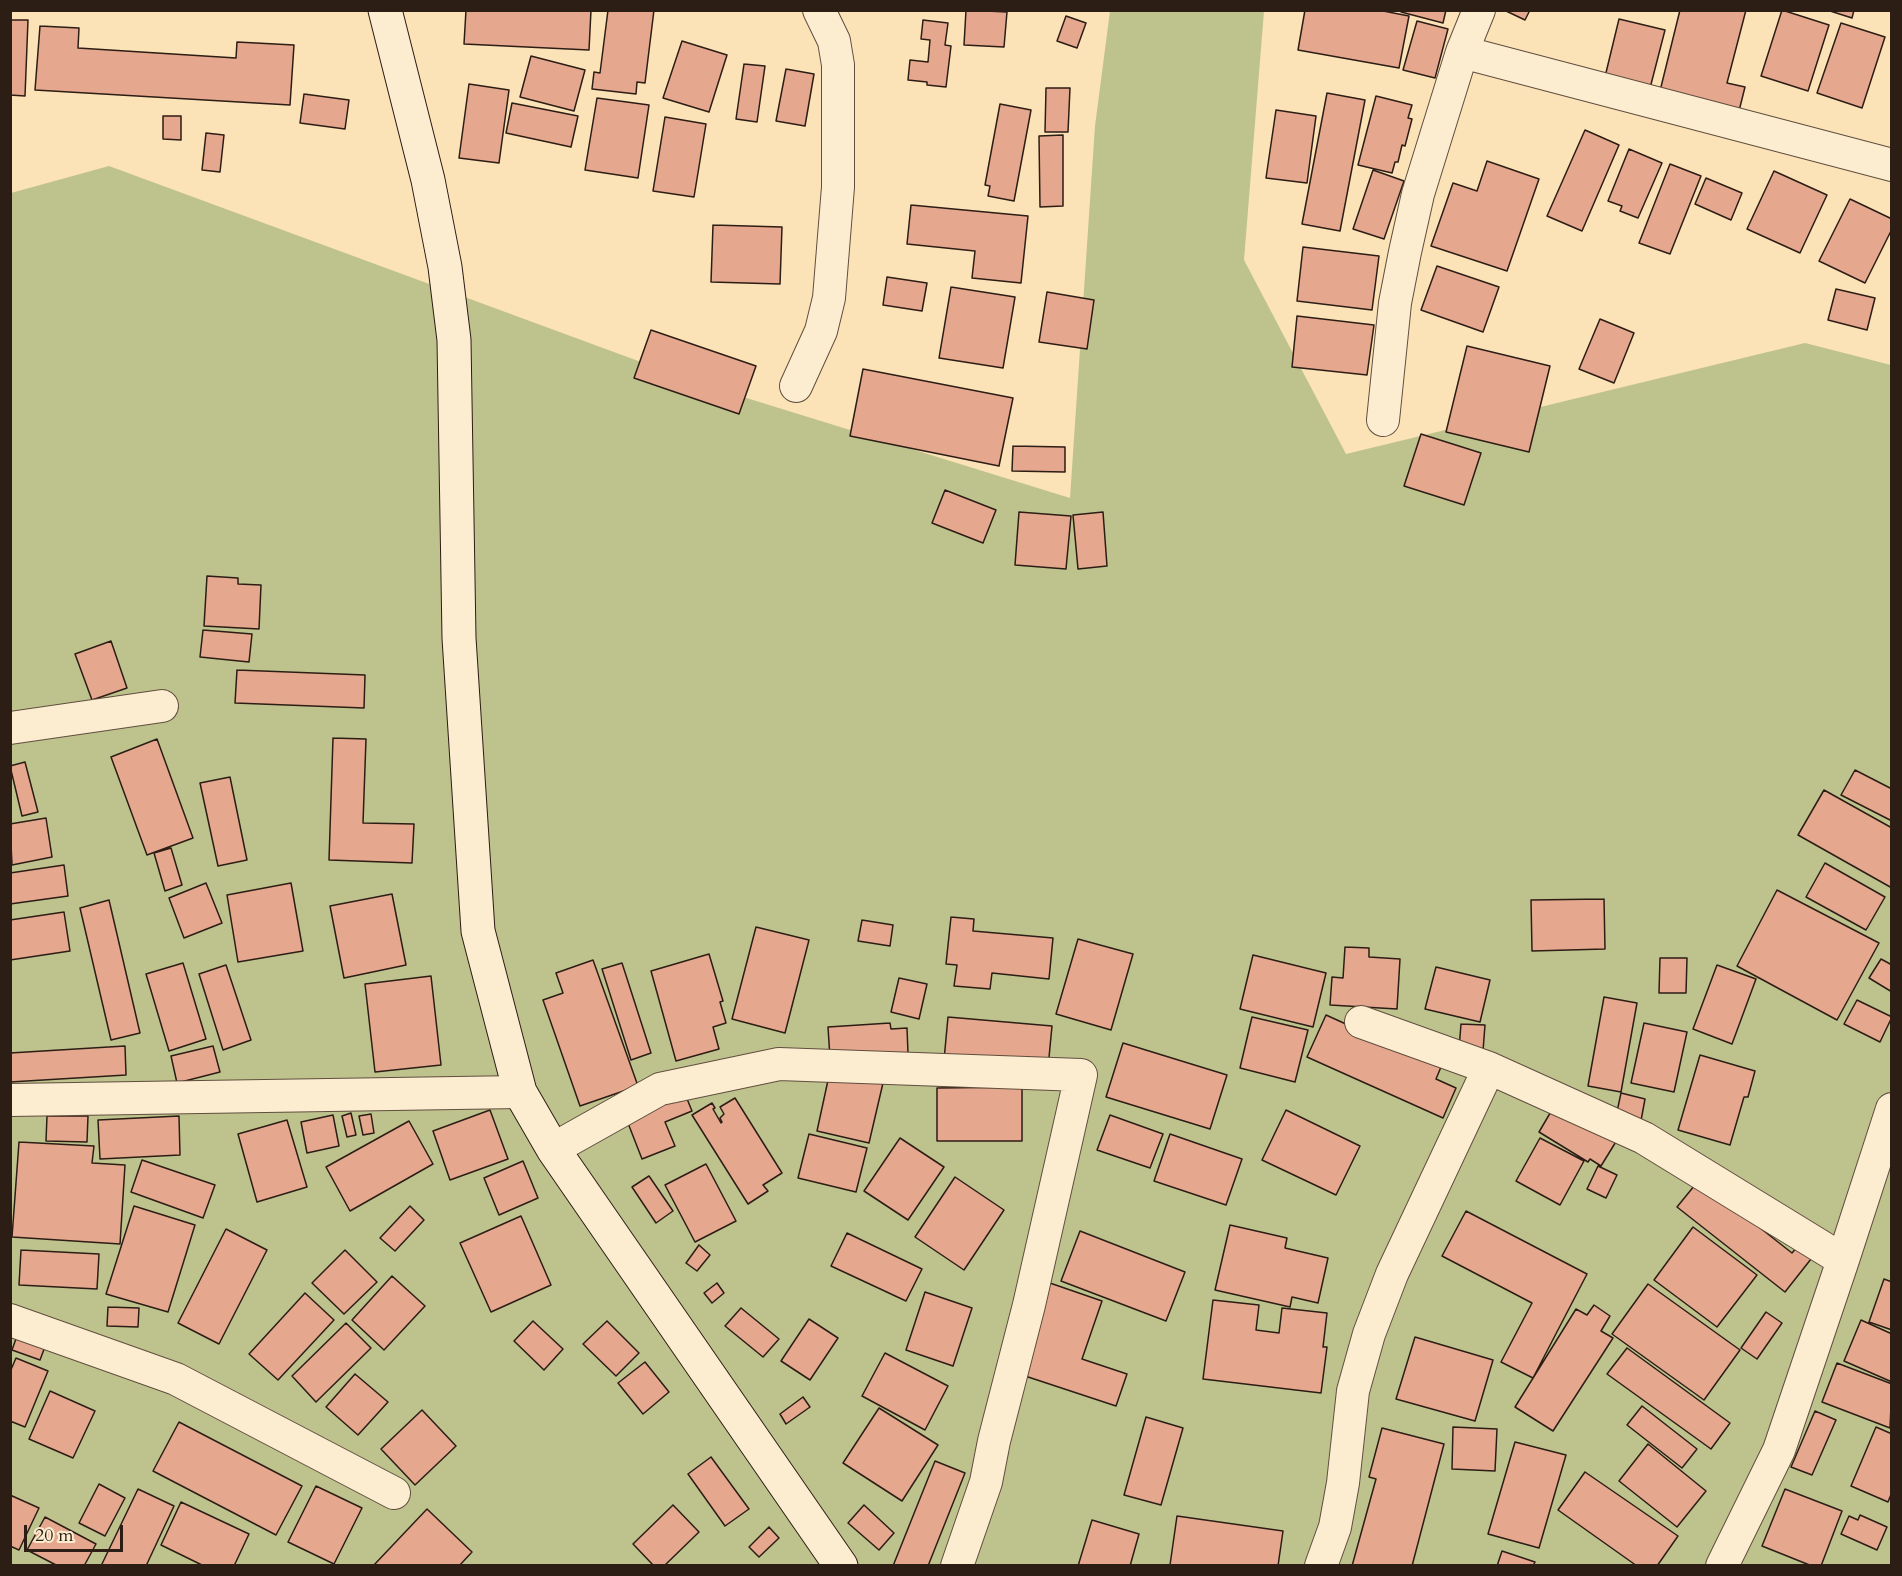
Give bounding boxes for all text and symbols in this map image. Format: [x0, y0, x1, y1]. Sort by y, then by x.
scale bar [27, 1513, 126, 1551]
text: 20 m [35, 1523, 74, 1548]

